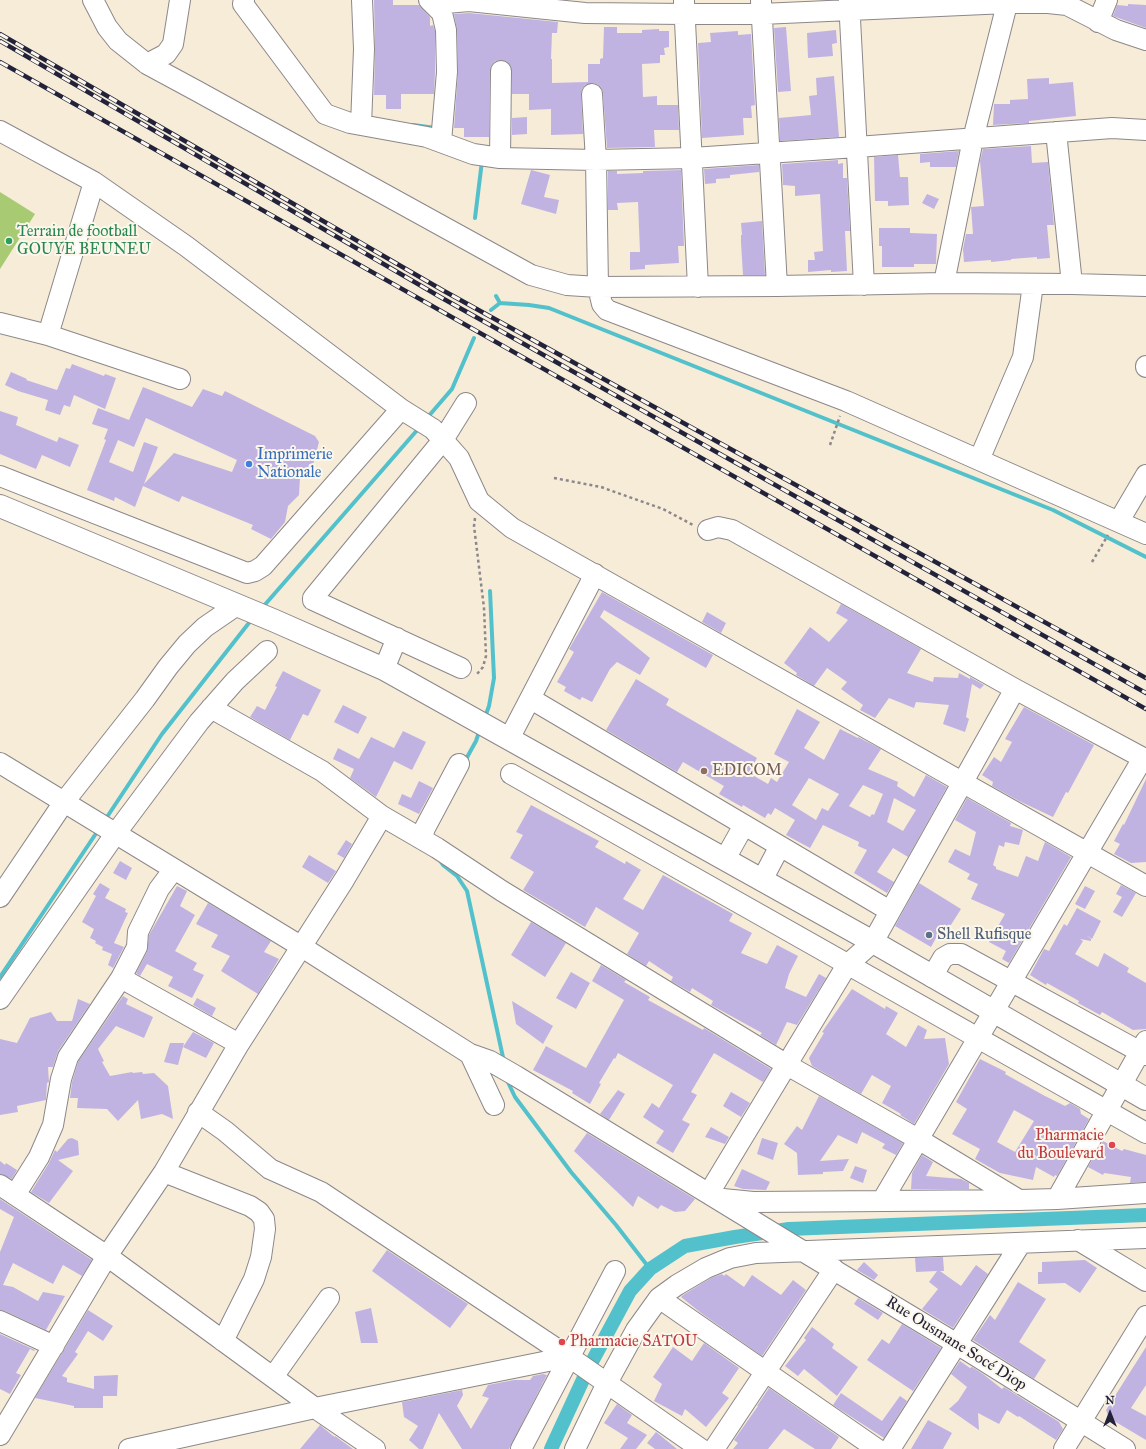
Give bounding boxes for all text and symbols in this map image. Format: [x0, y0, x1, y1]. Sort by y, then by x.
place label: Terrain de football GOUYE BEUNEU [17, 222, 151, 260]
marker: Terrain de football GOUYE BEUNEU [4, 236, 14, 246]
place label: Imprimerie Nationale [257, 445, 333, 483]
marker: Imprimerie Nationale [244, 459, 254, 469]
place label: EDICOM [712, 761, 782, 781]
marker: EDICOM [699, 766, 709, 776]
place label: Shell Rufisque [937, 925, 1031, 945]
marker: Shell Rufisque [924, 930, 934, 940]
place label: Pharmacie du Boulevard [1017, 1126, 1104, 1164]
marker: Pharmacie du Boulevard [1107, 1140, 1117, 1150]
street label: Rue Ousmane Socé Diop [882, 1293, 1030, 1395]
place label: Pharmacie SATOU [570, 1332, 697, 1352]
marker: Pharmacie SATOU [557, 1337, 567, 1347]
north arrow [1090, 1393, 1130, 1433]
text: N [1105, 1394, 1115, 1407]

